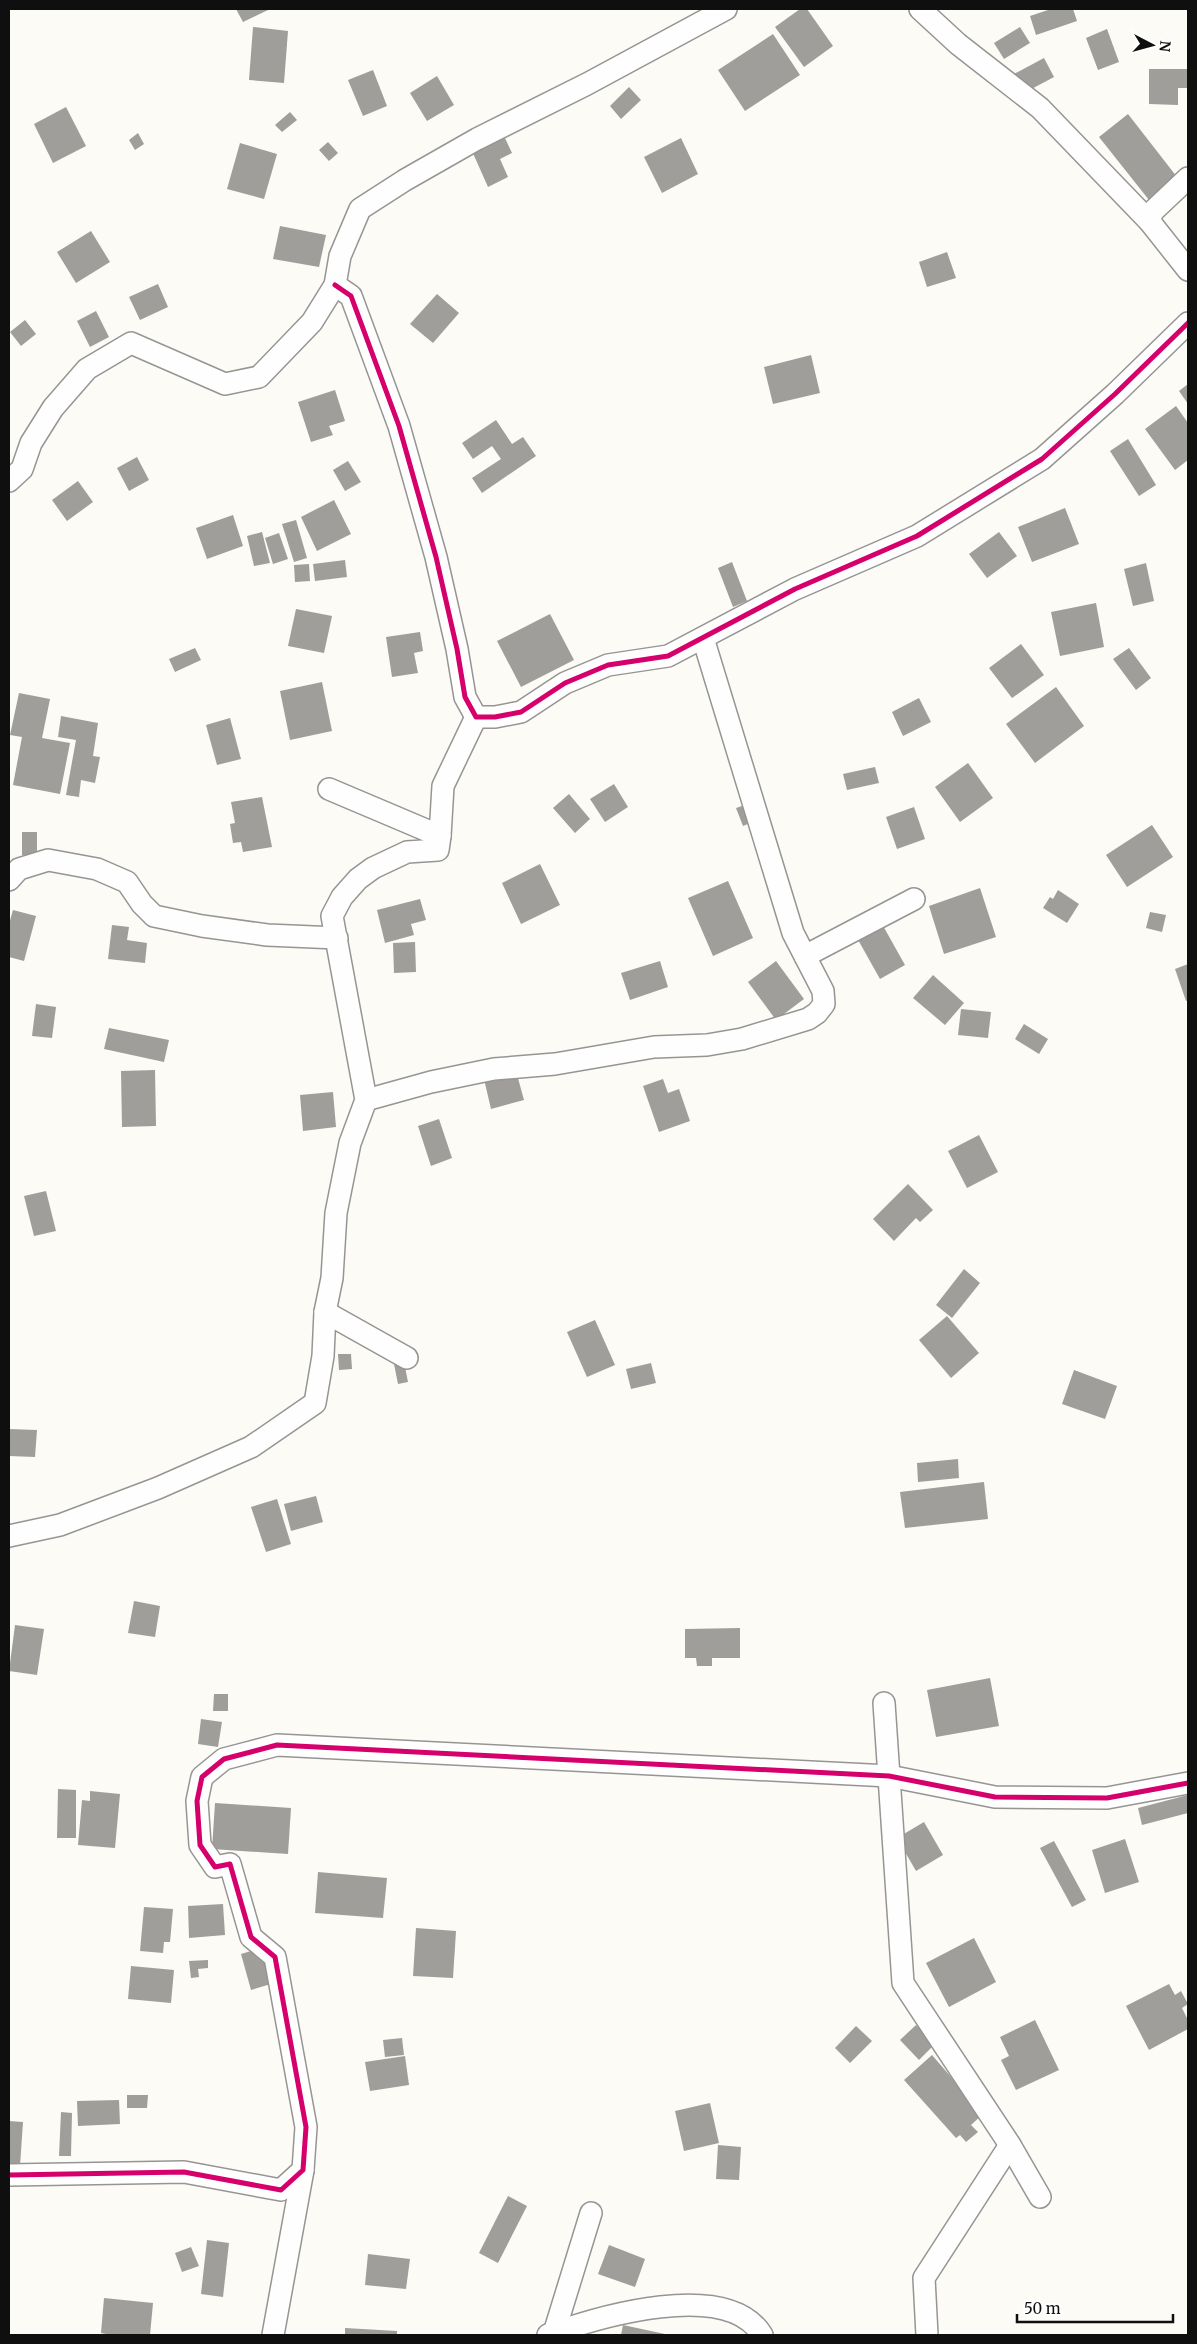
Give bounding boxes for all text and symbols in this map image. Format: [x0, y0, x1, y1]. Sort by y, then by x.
north arrow [1127, 20, 1177, 70]
text: N [1155, 40, 1174, 53]
scale bar [1017, 2292, 1173, 2324]
text: 50 m [1024, 2299, 1061, 2318]

